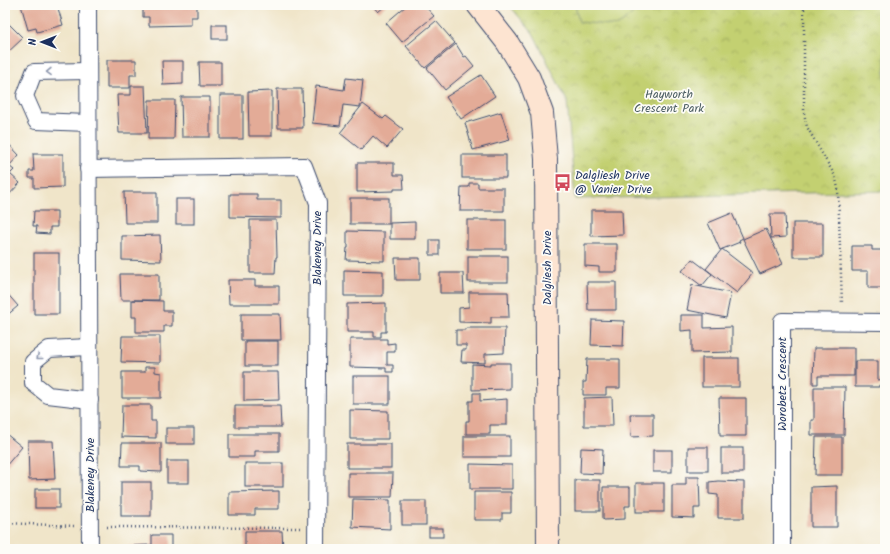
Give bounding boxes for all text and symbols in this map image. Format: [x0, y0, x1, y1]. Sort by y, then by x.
north arrow [22, 22, 62, 62]
text: N [24, 38, 42, 45]
one-way arrow [46, 68, 52, 76]
park label: Hayworth Crescent Park [634, 85, 704, 118]
place label: Dalgliesh Drive @ Vanier Drive [575, 166, 652, 199]
bus stop icon: Dalgliesh Drive @ Vanier Drive [552, 172, 572, 192]
street label: Blakeney Drive [308, 210, 327, 285]
street label: Dalgliesh Drive [538, 230, 557, 305]
street label: Worobetz Crescent [773, 337, 792, 431]
one-way arrow [37, 353, 44, 360]
street label: Blakeney Drive [81, 437, 100, 512]

